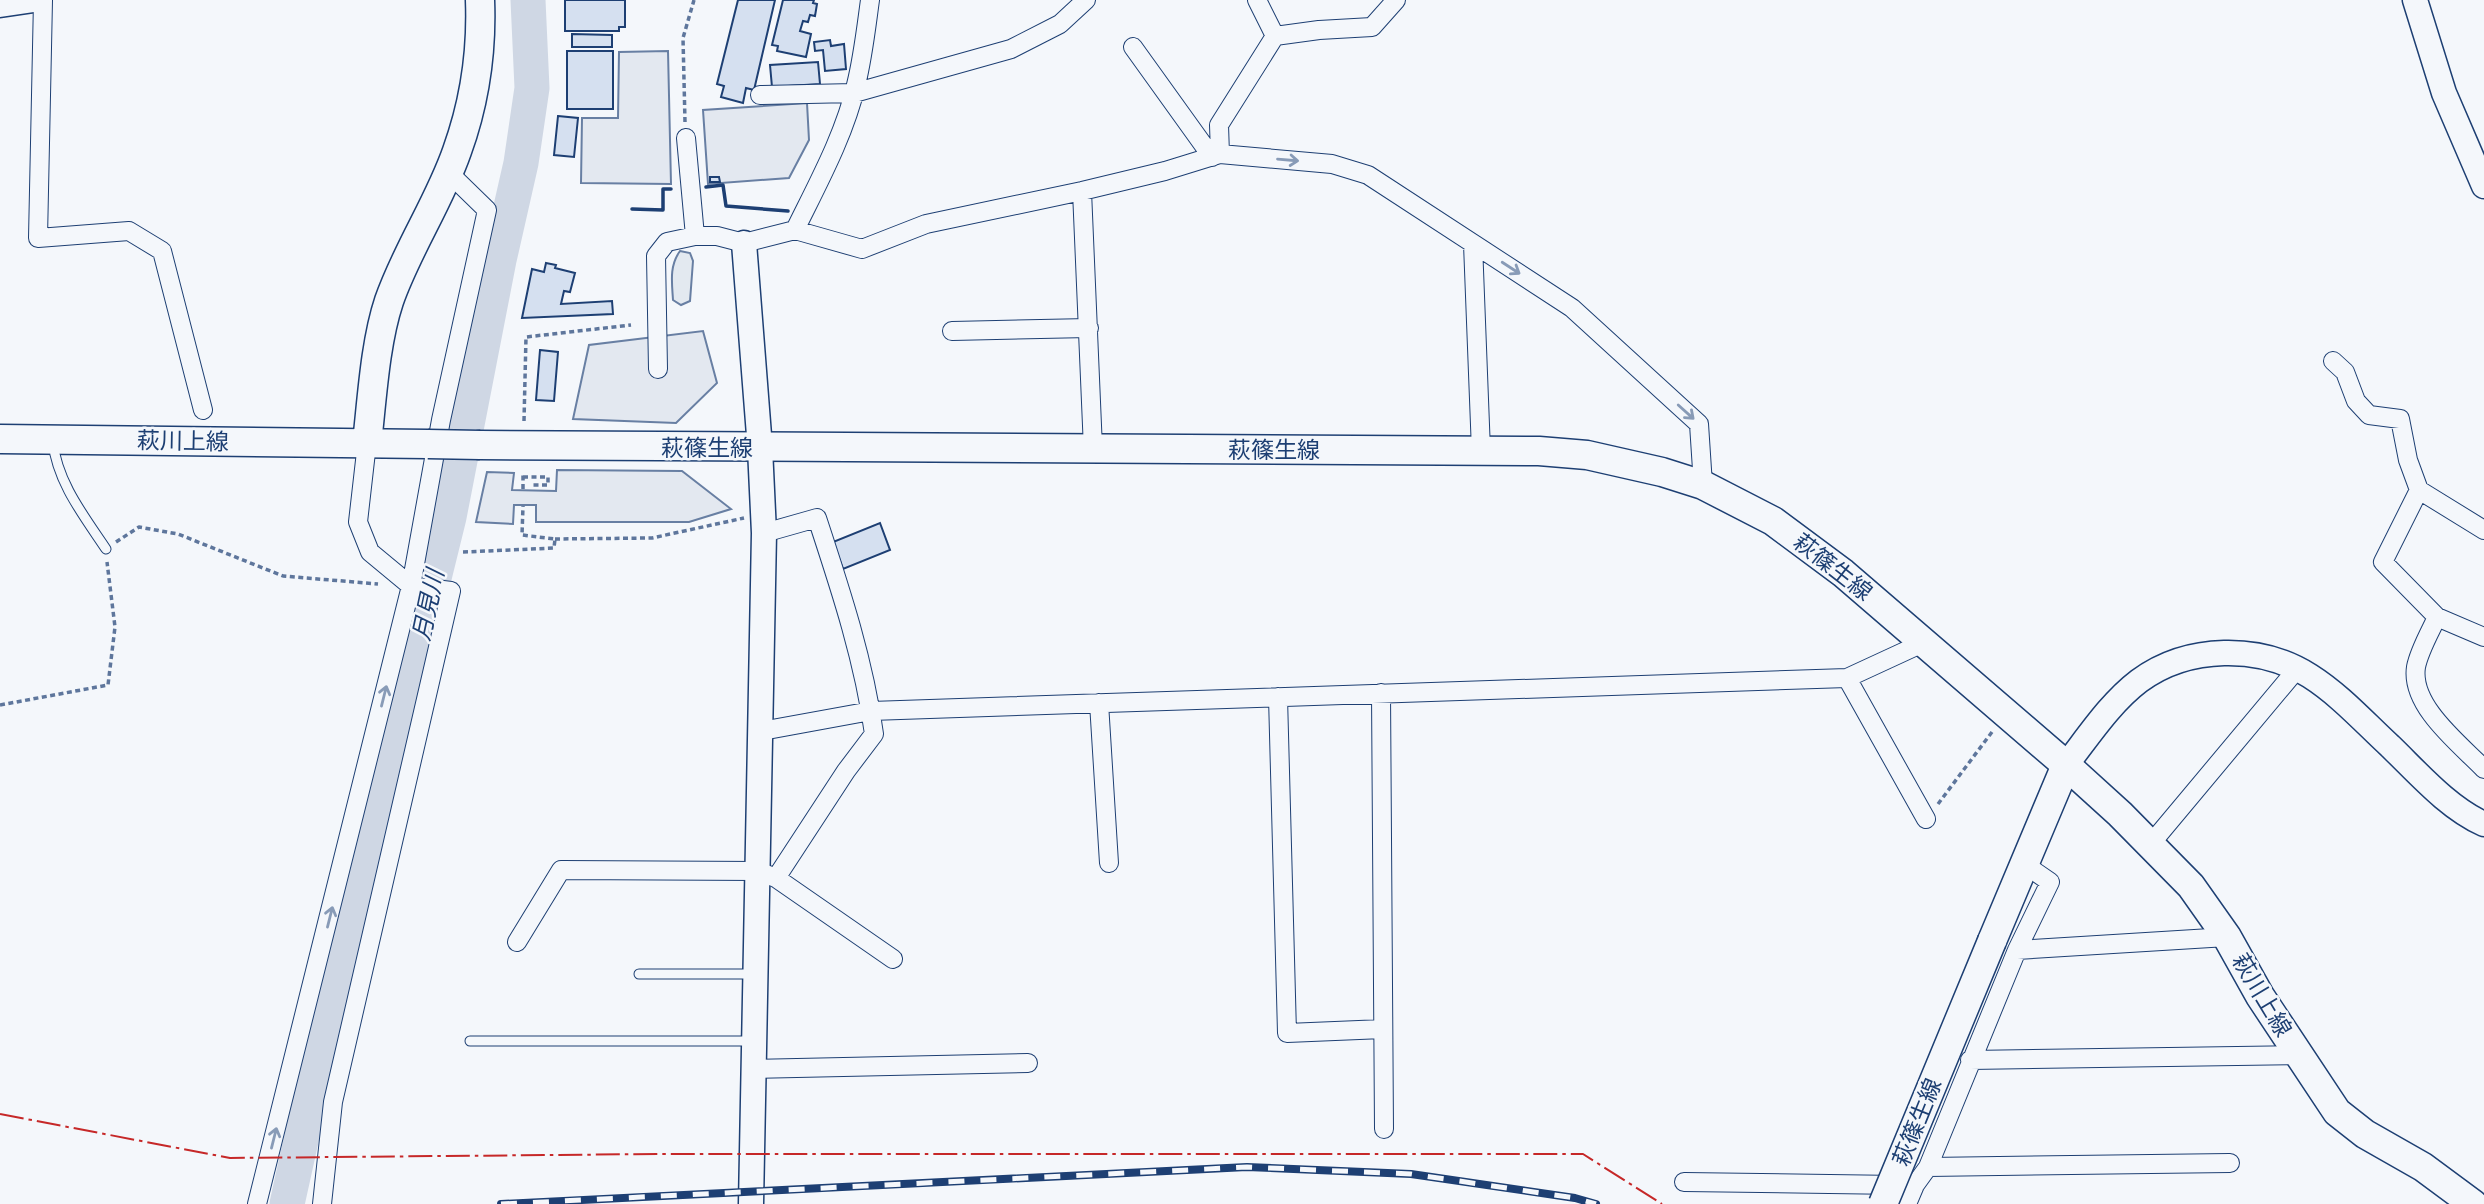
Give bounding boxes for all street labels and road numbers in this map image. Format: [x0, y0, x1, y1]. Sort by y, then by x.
street label: 萩川上線 [137, 424, 229, 458]
street label: 萩篠生線 [661, 432, 753, 464]
street label: 萩篠生線 [1228, 434, 1320, 466]
street label: 萩篠生線 [1787, 526, 1879, 608]
street label: 萩川上線 [2225, 947, 2299, 1043]
street label: 萩篠生線 [1885, 1073, 1949, 1171]

